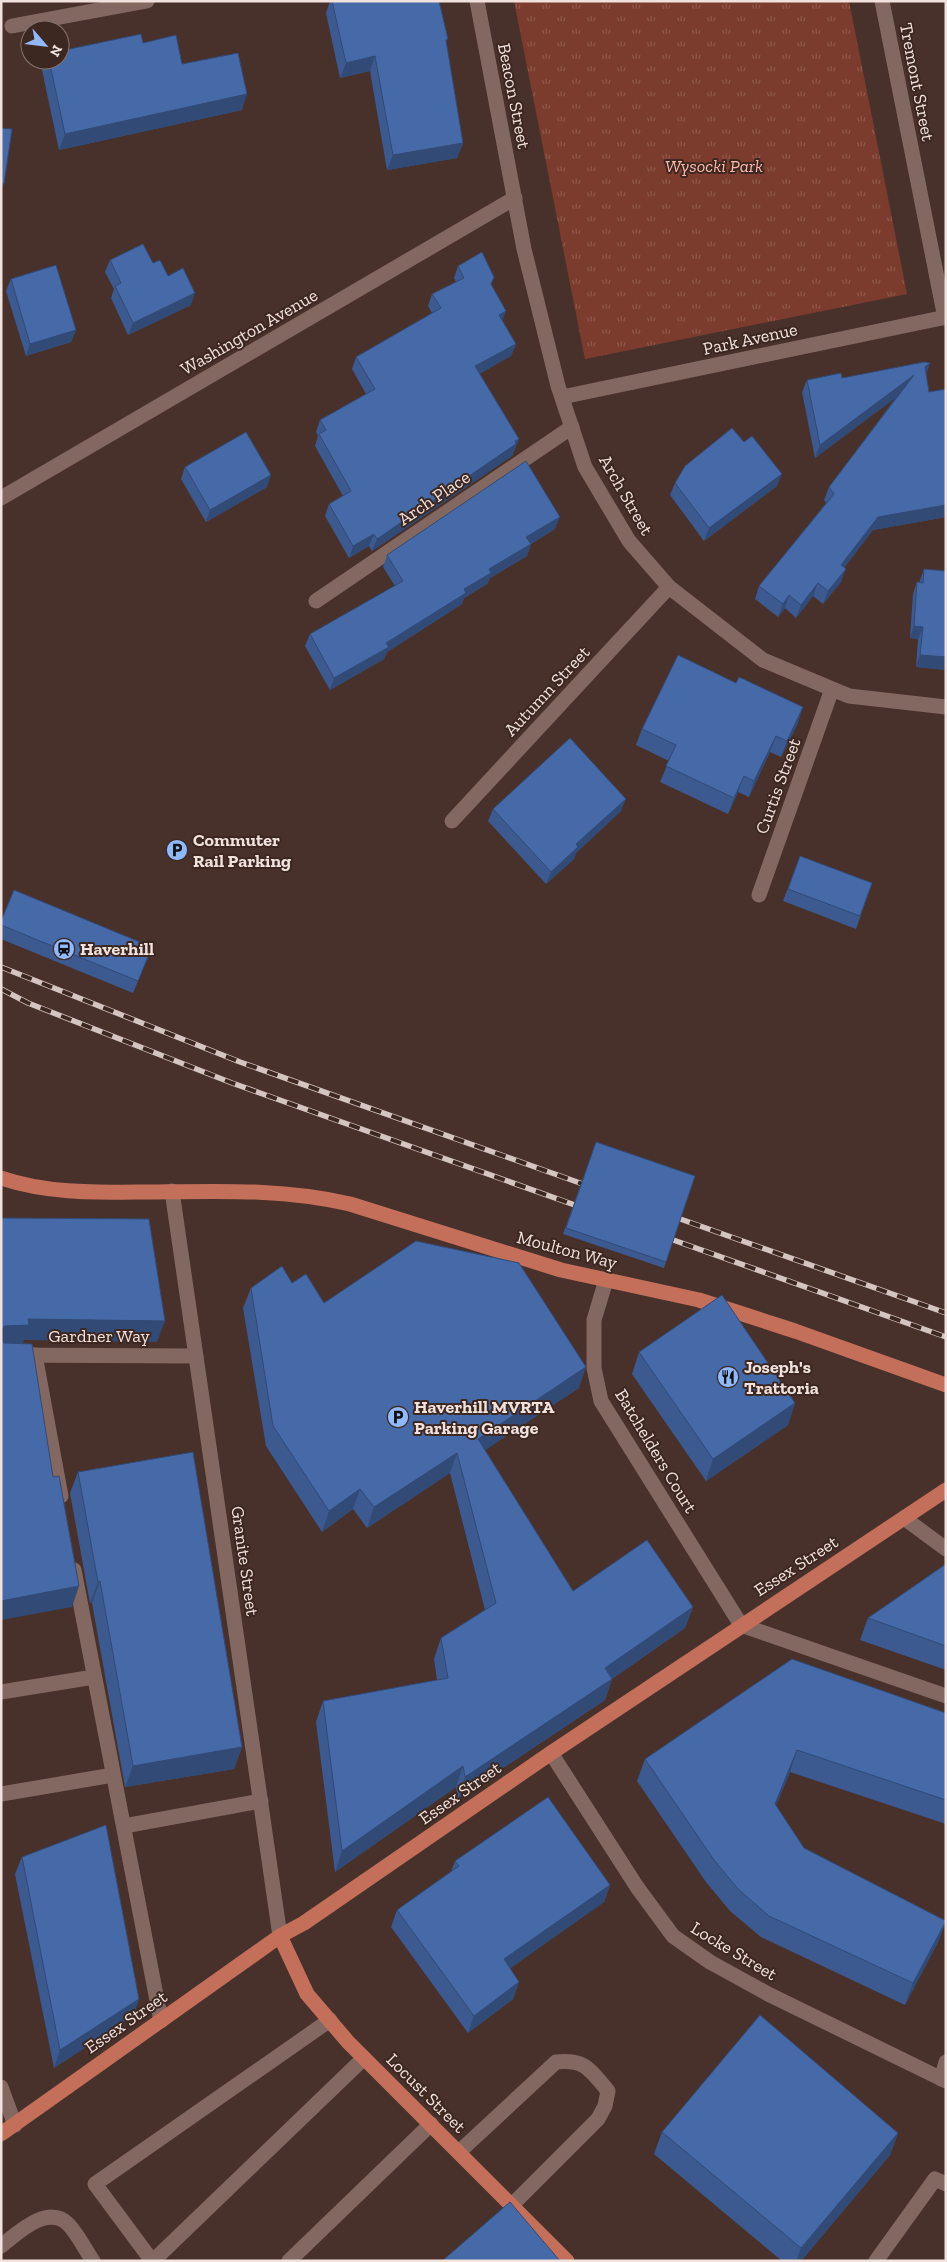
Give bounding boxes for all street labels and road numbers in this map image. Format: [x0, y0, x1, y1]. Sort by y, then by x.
street label: Tremont Street [895, 21, 939, 143]
street label: Beacon Street [493, 41, 535, 151]
street label: Washington Avenue [177, 284, 321, 380]
street label: Park Avenue [701, 318, 799, 360]
street label: Arch Street [594, 451, 658, 539]
street label: Arch Place [394, 466, 474, 530]
street label: Autumn Street [500, 641, 595, 741]
street label: Curtis Street [750, 735, 806, 837]
street label: Moulton Way [514, 1226, 620, 1274]
street label: Gardner Way [48, 1325, 151, 1347]
street label: Batchelders Court [610, 1385, 702, 1517]
street label: Granite Street [226, 1505, 264, 1618]
street label: Essex Street [750, 1531, 842, 1601]
street label: Essex Street [415, 1756, 506, 1829]
street label: Locke Street [687, 1917, 781, 1985]
street label: Essex Street [81, 1985, 172, 2058]
street label: Locust Street [382, 2049, 471, 2138]

